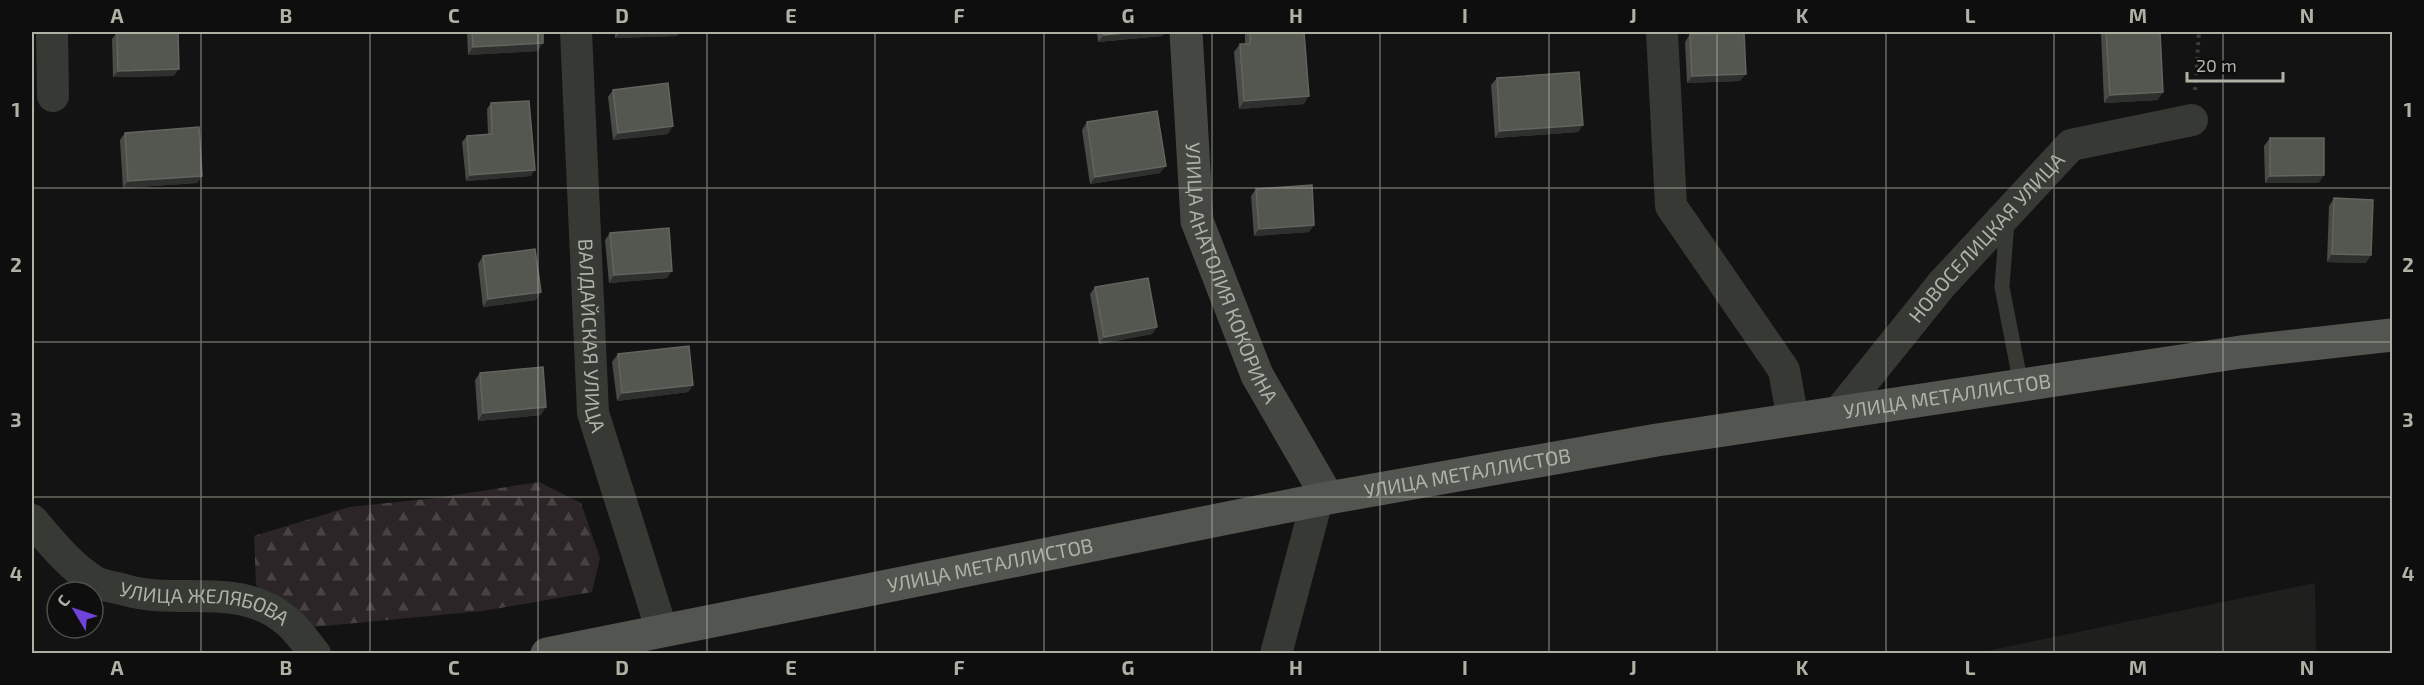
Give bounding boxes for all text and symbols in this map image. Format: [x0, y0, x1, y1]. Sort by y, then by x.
text: A [110, 3, 124, 27]
text: B [280, 3, 292, 27]
text: C [448, 3, 460, 27]
text: D [615, 3, 629, 27]
text: E [785, 3, 797, 27]
text: F [953, 3, 965, 27]
text: G [1122, 3, 1134, 27]
text: H [1289, 3, 1303, 27]
text: I [1462, 3, 1468, 27]
text: J [1629, 3, 1637, 27]
text: K [1796, 3, 1809, 27]
text: L [1965, 3, 1976, 27]
text: M [2129, 3, 2147, 27]
text: N [2300, 3, 2314, 27]
scale bar [2187, 45, 2283, 83]
text: 20 m [2196, 54, 2237, 76]
text: 1 [12, 97, 20, 121]
text: 1 [2404, 97, 2412, 121]
street label: УЛИЦА АНАТОЛИЯ КОКОРИНА [1181, 142, 1284, 408]
street label: НОВОСЕЛИЦКАЯ УЛИЦА [1903, 147, 2069, 327]
street label: ВАЛДАЙСКАЯ УЛИЦА [574, 238, 612, 436]
text: 2 [10, 252, 22, 276]
text: 2 [2402, 252, 2414, 276]
street label: УЛИЦА МЕТАЛЛИСТОВ [1842, 368, 2052, 423]
text: 3 [10, 407, 22, 431]
text: 3 [2402, 407, 2414, 431]
street label: УЛИЦА МЕТАЛЛИСТОВ [1362, 442, 1572, 502]
street label: УЛИЦА МЕТАЛЛИСТОВ [885, 532, 1095, 597]
text: 4 [10, 561, 23, 585]
text: 4 [2402, 561, 2415, 585]
street label: УЛИЦА ЖЕЛЯБОВА [117, 576, 295, 630]
north arrow [45, 580, 105, 640]
text: С [53, 591, 73, 610]
text: A [110, 655, 124, 679]
text: B [280, 655, 292, 679]
text: C [448, 655, 460, 679]
text: D [615, 655, 629, 679]
text: E [785, 655, 797, 679]
text: F [953, 655, 965, 679]
text: G [1122, 655, 1134, 679]
text: H [1289, 655, 1303, 679]
text: I [1462, 655, 1468, 679]
text: J [1629, 655, 1637, 679]
text: K [1796, 655, 1809, 679]
text: L [1965, 655, 1976, 679]
text: M [2129, 655, 2147, 679]
text: N [2300, 655, 2314, 679]

